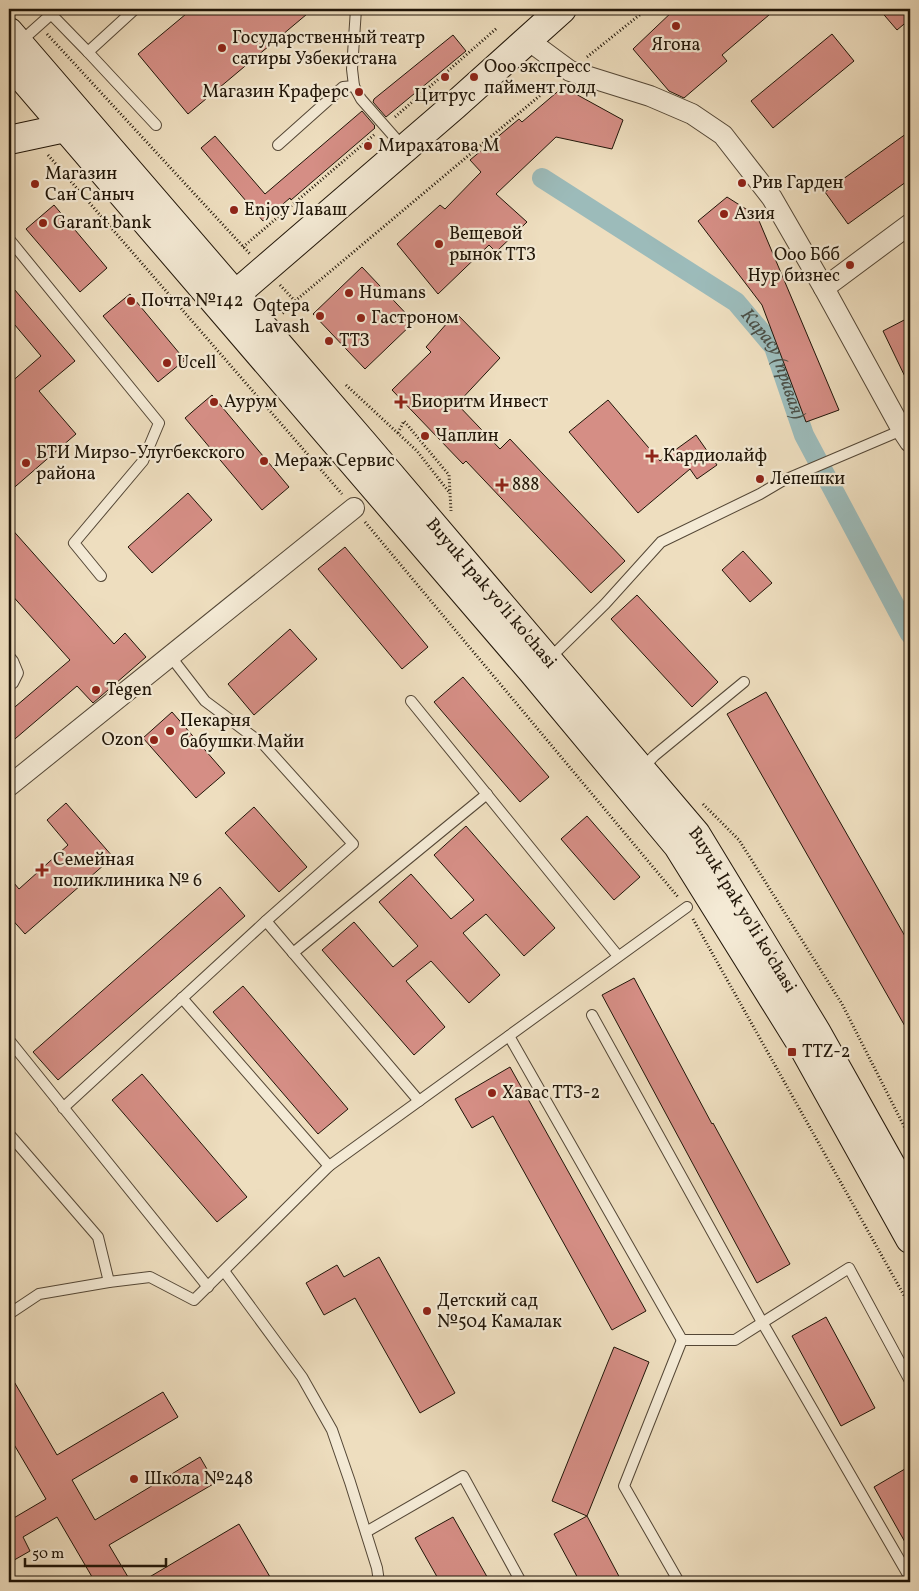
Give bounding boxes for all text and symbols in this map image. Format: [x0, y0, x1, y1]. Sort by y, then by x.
marker: Ягона [670, 20, 682, 32]
place label: Государственный театр сатиры Узбекистана [232, 26, 425, 72]
place label: Ягона [652, 33, 700, 58]
marker: Государственный театр сатиры Узбекистана [216, 42, 228, 54]
place label: Ооо экспресс паймент голд [484, 55, 596, 101]
marker: Цитрус [439, 71, 451, 83]
marker: Ооо экспресс паймент голд [468, 71, 480, 83]
place label: Магазин Краферс [202, 80, 349, 105]
place label: Цитрус [414, 84, 476, 109]
marker: Магазин Краферс [353, 86, 365, 98]
place label: Мирахатова М [378, 134, 500, 159]
marker: Мирахатова М [362, 140, 374, 152]
place label: Магазин Сан Саныч [45, 162, 134, 208]
place label: Рив Гарден [752, 171, 844, 196]
marker: Рив Гарден [736, 177, 748, 189]
marker: Магазин Сан Саныч [29, 178, 41, 190]
place label: Enjoy Лаваш [244, 198, 347, 223]
place label: Азия [734, 202, 775, 227]
marker: Enjoy Лаваш [228, 204, 240, 216]
marker: Азия [718, 208, 730, 220]
place label: Garant bank [53, 211, 152, 236]
marker: Garant bank [37, 217, 49, 229]
place label: Вещевой рынок ТТЗ [449, 222, 536, 268]
marker: Вещевой рынок ТТЗ [433, 238, 445, 250]
place label: Ооо Ббб Нур бизнес [748, 243, 840, 289]
marker: Ооо Ббб Нур бизнес [844, 259, 856, 271]
place label: Humans [359, 281, 426, 306]
marker: Humans [343, 287, 355, 299]
place label: Почта №142 [141, 289, 244, 314]
place label: Oqtepa Lavash [253, 294, 310, 340]
marker: Почта №142 [125, 295, 137, 307]
water label: Карасу (правая) [734, 303, 811, 423]
place label: Гастроном [371, 306, 459, 331]
marker: Oqtepa Lavash [314, 310, 326, 322]
marker: Гастроном [355, 312, 367, 324]
place label: ТТЗ [339, 329, 370, 354]
marker: ТТЗ [323, 335, 335, 347]
place label: Ucell [177, 351, 217, 376]
marker: Ucell [161, 357, 173, 369]
place label: Аурум [224, 390, 277, 415]
place label: Биоритм Инвест [411, 390, 548, 415]
marker: Аурум [208, 396, 220, 408]
marker: Биоритм Инвест [395, 396, 407, 408]
place label: Чаплин [435, 424, 499, 449]
marker: Чаплин [419, 430, 431, 442]
place label: БТИ Мирзо-Улугбекского района [36, 441, 245, 487]
place label: Кардиолайф [663, 444, 767, 469]
place label: Мераж Сервис [274, 449, 395, 474]
marker: Кардиолайф [645, 449, 659, 463]
marker: Мераж Сервис [258, 455, 270, 467]
marker: БТИ Мирзо-Улугбекского района [20, 457, 32, 469]
place label: Лепешки [770, 467, 845, 492]
place label: 888 [512, 473, 539, 498]
marker: Лепешки [754, 473, 766, 485]
marker: 888 [496, 479, 508, 491]
street label: Buyuk Ipak yo'li ko'chasi [420, 513, 562, 674]
place label: Tegen [106, 678, 153, 703]
marker: Tegen [90, 684, 102, 696]
place label: Пекарня бабушки Майи [180, 709, 304, 755]
marker: Пекарня бабушки Майи [164, 725, 176, 737]
place label: Ozon [102, 728, 144, 753]
marker: Ozon [148, 734, 160, 746]
street label: Buyuk Ipak yo'li ko'chasi [682, 821, 802, 998]
place label: Семейная поликлиника № 6 [53, 848, 202, 894]
marker: Семейная поликлиника № 6 [35, 863, 49, 877]
place label: TTZ-2 [802, 1040, 850, 1065]
marker: TTZ-2 [786, 1046, 798, 1058]
place label: Хавас ТТЗ-2 [502, 1081, 600, 1106]
marker: Хавас ТТЗ-2 [486, 1087, 498, 1099]
place label: Детский сад №504 Камалак [437, 1289, 562, 1335]
marker: Детский сад №504 Камалак [421, 1305, 433, 1317]
place label: Школа №248 [144, 1467, 253, 1492]
marker: Школа №248 [128, 1473, 140, 1485]
scale bar [25, 1536, 166, 1568]
text: 50 m [32, 1544, 64, 1565]

